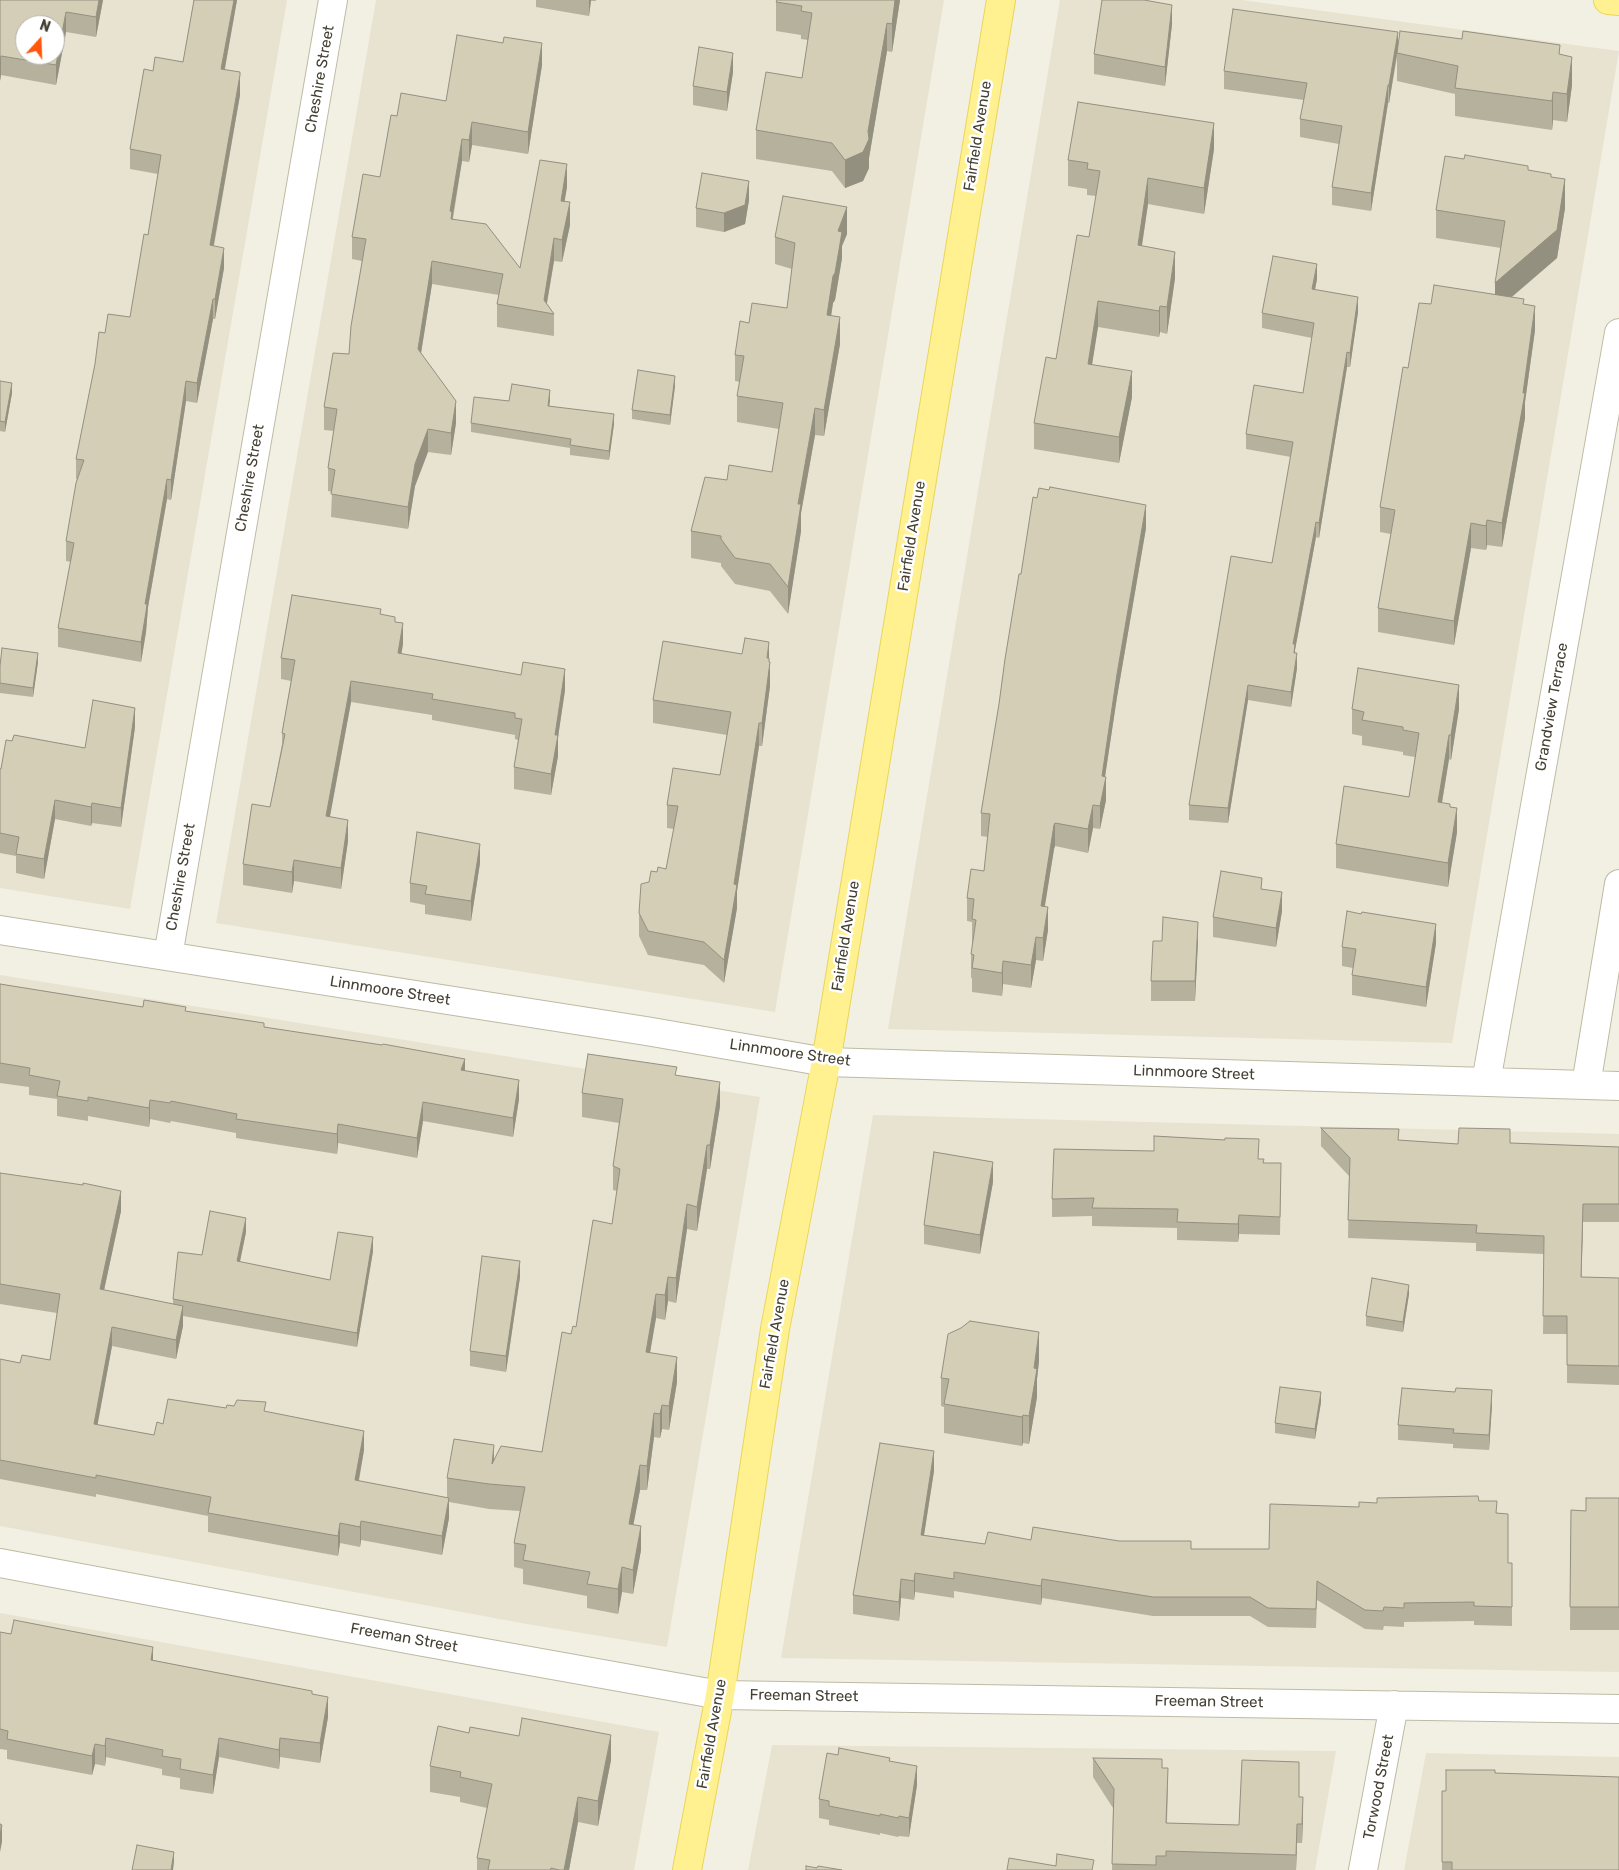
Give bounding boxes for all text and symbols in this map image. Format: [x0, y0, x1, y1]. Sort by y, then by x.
north arrow [15, 15, 65, 65]
text: N [37, 17, 53, 36]
street label: Cheshire Street [302, 24, 338, 134]
street label: Fairfield Avenue [960, 80, 996, 192]
street label: Cheshire Street [232, 423, 268, 533]
street label: Fairfield Avenue [894, 480, 930, 592]
street label: Grandview Terrace [1532, 642, 1572, 772]
street label: Cheshire Street [163, 822, 199, 932]
street label: Fairfield Avenue [828, 880, 864, 992]
street label: Linnmoore Street [328, 973, 452, 1009]
street label: Linnmoore Street [728, 1036, 852, 1070]
street label: Linnmoore Street [1133, 1062, 1255, 1084]
street label: Fairfield Avenue [756, 1278, 794, 1390]
street label: Freeman Street [349, 1620, 459, 1656]
street label: Fairfield Avenue [693, 1678, 731, 1790]
street label: Freeman Street [750, 1686, 858, 1706]
street label: Freeman Street [1155, 1692, 1263, 1712]
street label: Torwood Street [1360, 1733, 1398, 1841]

